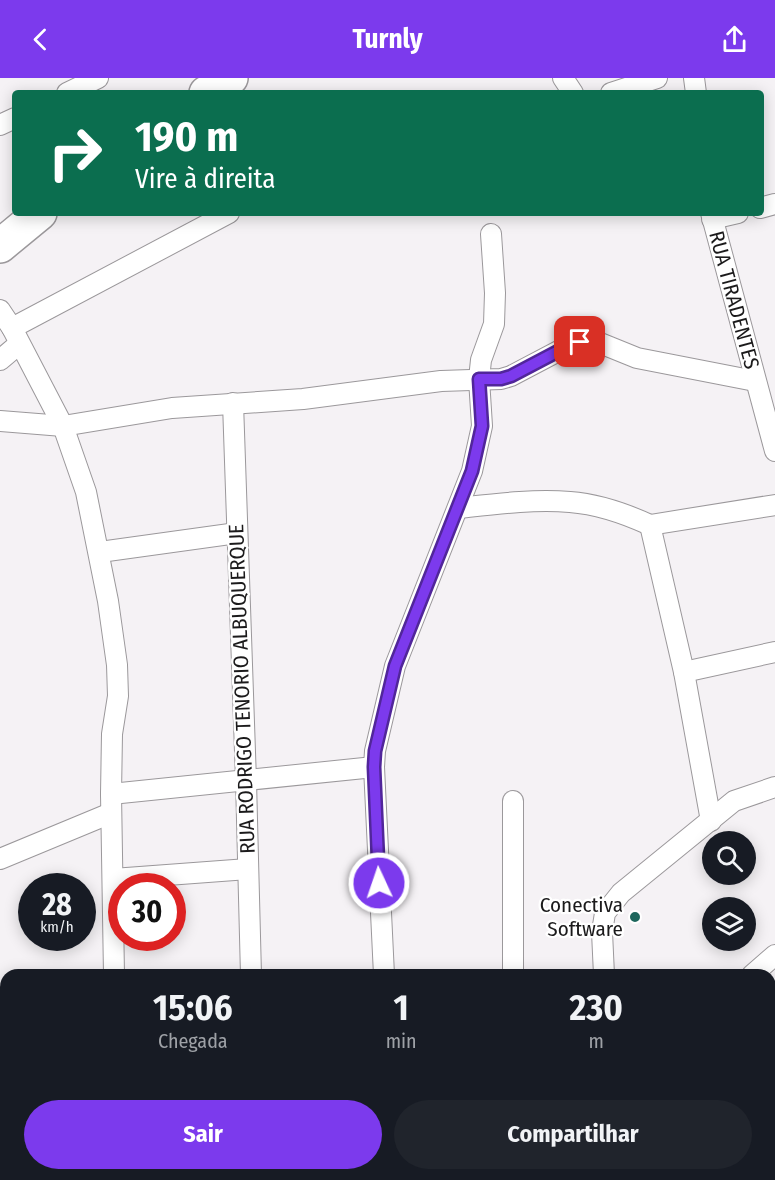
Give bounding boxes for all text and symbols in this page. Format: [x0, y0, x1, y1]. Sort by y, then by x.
icon: back [24, 23, 57, 56]
text: Turnly [352, 23, 423, 55]
icon: share [718, 23, 751, 56]
text: 190 m [135, 112, 238, 162]
icon: right [36, 114, 114, 192]
text: Vire à direita [135, 163, 275, 195]
street label: RUA TIRADENTES [703, 228, 765, 372]
pin [554, 316, 605, 367]
icon: arrive [563, 325, 596, 358]
street label: RUA RODRIGO TENORIO ALBUQUERQUE [223, 524, 261, 854]
map controls [702, 831, 756, 951]
button: search [702, 831, 756, 885]
position arrow [347, 851, 411, 915]
speed limit sign: 30 [108, 873, 186, 951]
text: 28 [42, 887, 72, 923]
place label: Conectiva Software [540, 892, 623, 942]
button: layers [702, 897, 756, 951]
marker: Conectiva Software [628, 910, 642, 924]
text: km/h [40, 918, 74, 936]
text: 15:06 [153, 986, 233, 1030]
text: 1 [394, 986, 409, 1030]
text: 230 [570, 986, 623, 1030]
text: Chegada [158, 1029, 228, 1053]
text: min [386, 1029, 417, 1053]
text: m [589, 1029, 604, 1053]
button: Sair [24, 1100, 382, 1169]
button: Compartilhar [394, 1100, 752, 1169]

